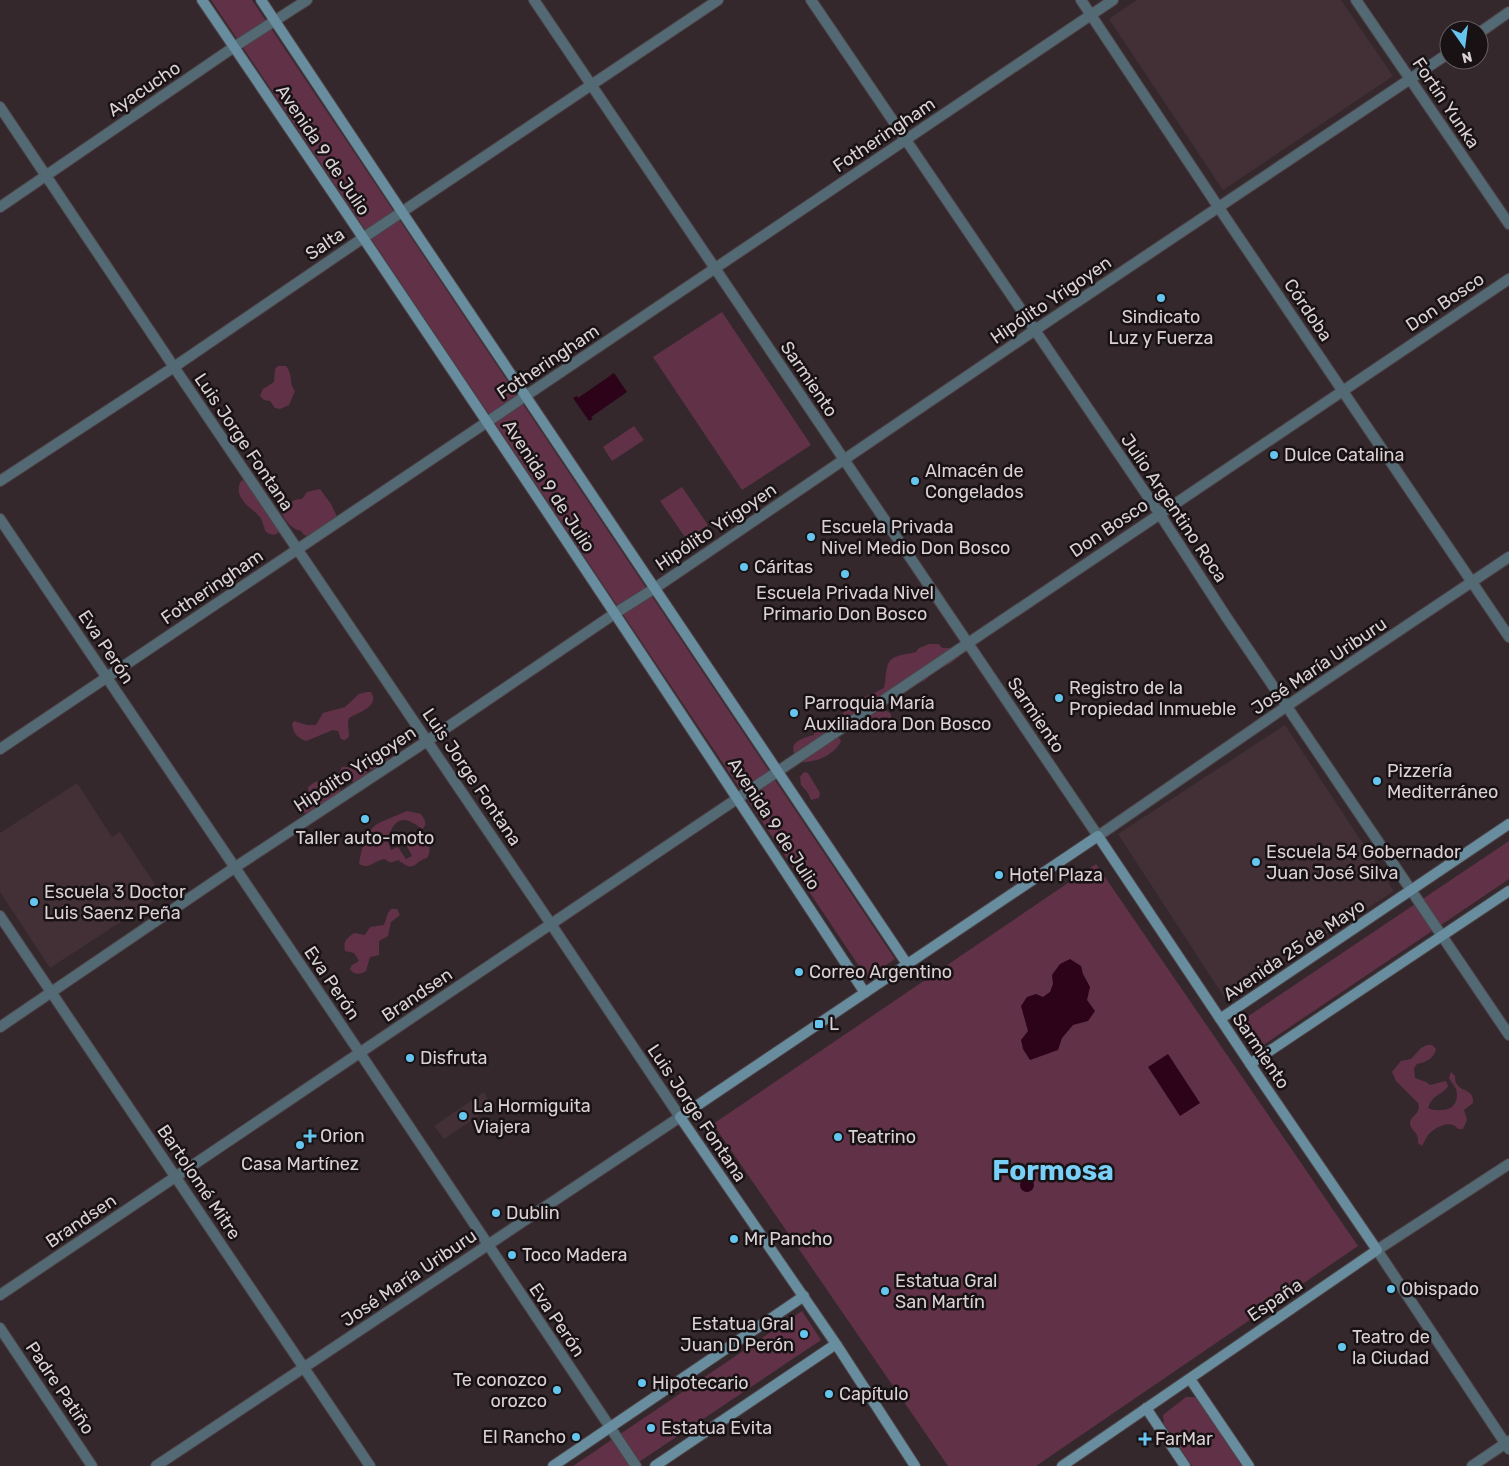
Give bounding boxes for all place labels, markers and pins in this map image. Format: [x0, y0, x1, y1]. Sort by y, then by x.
marker: Sindicato Luz y Fuerza [1155, 292, 1167, 304]
place label: Sindicato Luz y Fuerza [1109, 306, 1213, 349]
place label: Dulce Catalina [1284, 444, 1404, 466]
marker: Dulce Catalina [1268, 449, 1280, 461]
place label: Almacén de Congelados [925, 460, 1024, 503]
marker: Almacén de Congelados [909, 475, 921, 487]
place label: Escuela Privada Nivel Medio Don Bosco [821, 516, 1010, 559]
marker: Escuela Privada Nivel Medio Don Bosco [805, 531, 817, 543]
place label: Cáritas [754, 556, 813, 578]
marker: Cáritas [738, 561, 750, 573]
marker: Escuela Privada Nivel Primario Don Bosco [839, 568, 851, 580]
place label: Escuela Privada Nivel Primario Don Bosco [756, 582, 934, 625]
place label: Registro de la Propiedad Inmueble [1069, 677, 1236, 720]
place label: Parroquia María Auxiliadora Don Bosco [804, 692, 991, 735]
marker: Registro de la Propiedad Inmueble [1053, 692, 1065, 704]
marker: Parroquia María Auxiliadora Don Bosco [788, 707, 800, 719]
place label: Pizzería Mediterráneo [1387, 760, 1498, 803]
marker: Pizzería Mediterráneo [1371, 775, 1383, 787]
marker: Taller auto-moto [359, 813, 371, 825]
place label: Taller auto-moto [296, 827, 434, 849]
place label: Escuela 54 Gobernador Juan José Silva [1266, 841, 1461, 884]
marker: Escuela 54 Gobernador Juan José Silva [1250, 856, 1262, 868]
place label: Hotel Plaza [1009, 864, 1103, 886]
marker: Hotel Plaza [993, 869, 1005, 881]
place label: Escuela 3 Doctor Luis Saenz Peña [44, 881, 186, 924]
marker: Escuela 3 Doctor Luis Saenz Peña [28, 896, 40, 908]
place label: Correo Argentino [809, 961, 952, 983]
marker: Correo Argentino [793, 966, 805, 978]
place label: L [829, 1013, 839, 1035]
marker: L [813, 1018, 825, 1030]
place label: Disfruta [420, 1047, 488, 1069]
marker: Disfruta [404, 1052, 416, 1064]
place label: La Hormiguita Viajera [473, 1095, 591, 1138]
marker: La Hormiguita Viajera [457, 1110, 469, 1122]
place label: Orion [320, 1125, 365, 1147]
place label: Teatrino [848, 1126, 916, 1148]
marker: Orion [304, 1130, 316, 1142]
marker: Teatrino [832, 1131, 844, 1143]
marker: Casa Martínez [294, 1139, 306, 1151]
place label: Casa Martínez [241, 1153, 359, 1175]
place label: Dublin [506, 1202, 560, 1224]
marker: Dublin [490, 1207, 502, 1219]
place label: Mr Pancho [744, 1228, 833, 1250]
marker: Mr Pancho [728, 1233, 740, 1245]
place label: Toco Madera [522, 1244, 627, 1266]
marker: Toco Madera [506, 1249, 518, 1261]
place label: Estatua Gral San Martín [895, 1270, 997, 1313]
place label: Obispado [1401, 1278, 1479, 1300]
marker: Obispado [1385, 1283, 1397, 1295]
marker: Estatua Gral San Martín [879, 1285, 891, 1297]
place label: Estatua Gral Juan D Perón [680, 1313, 794, 1356]
place label: Teatro de la Ciudad [1352, 1326, 1430, 1369]
marker: Estatua Gral Juan D Perón [798, 1328, 810, 1340]
marker: Teatro de la Ciudad [1336, 1341, 1348, 1353]
place label: Te conozco orozco [453, 1369, 547, 1412]
place label: Hipotecario [652, 1372, 749, 1394]
marker: Hipotecario [636, 1377, 648, 1389]
place label: Capítulo [839, 1383, 909, 1405]
marker: Te conozco orozco [551, 1384, 563, 1396]
marker: Capítulo [823, 1388, 835, 1400]
place label: Estatua Evita [661, 1417, 772, 1439]
marker: Estatua Evita [645, 1422, 657, 1434]
place label: El Rancho [482, 1426, 566, 1448]
place label: FarMar [1155, 1428, 1213, 1450]
marker: El Rancho [570, 1431, 582, 1443]
marker: FarMar [1139, 1433, 1151, 1445]

